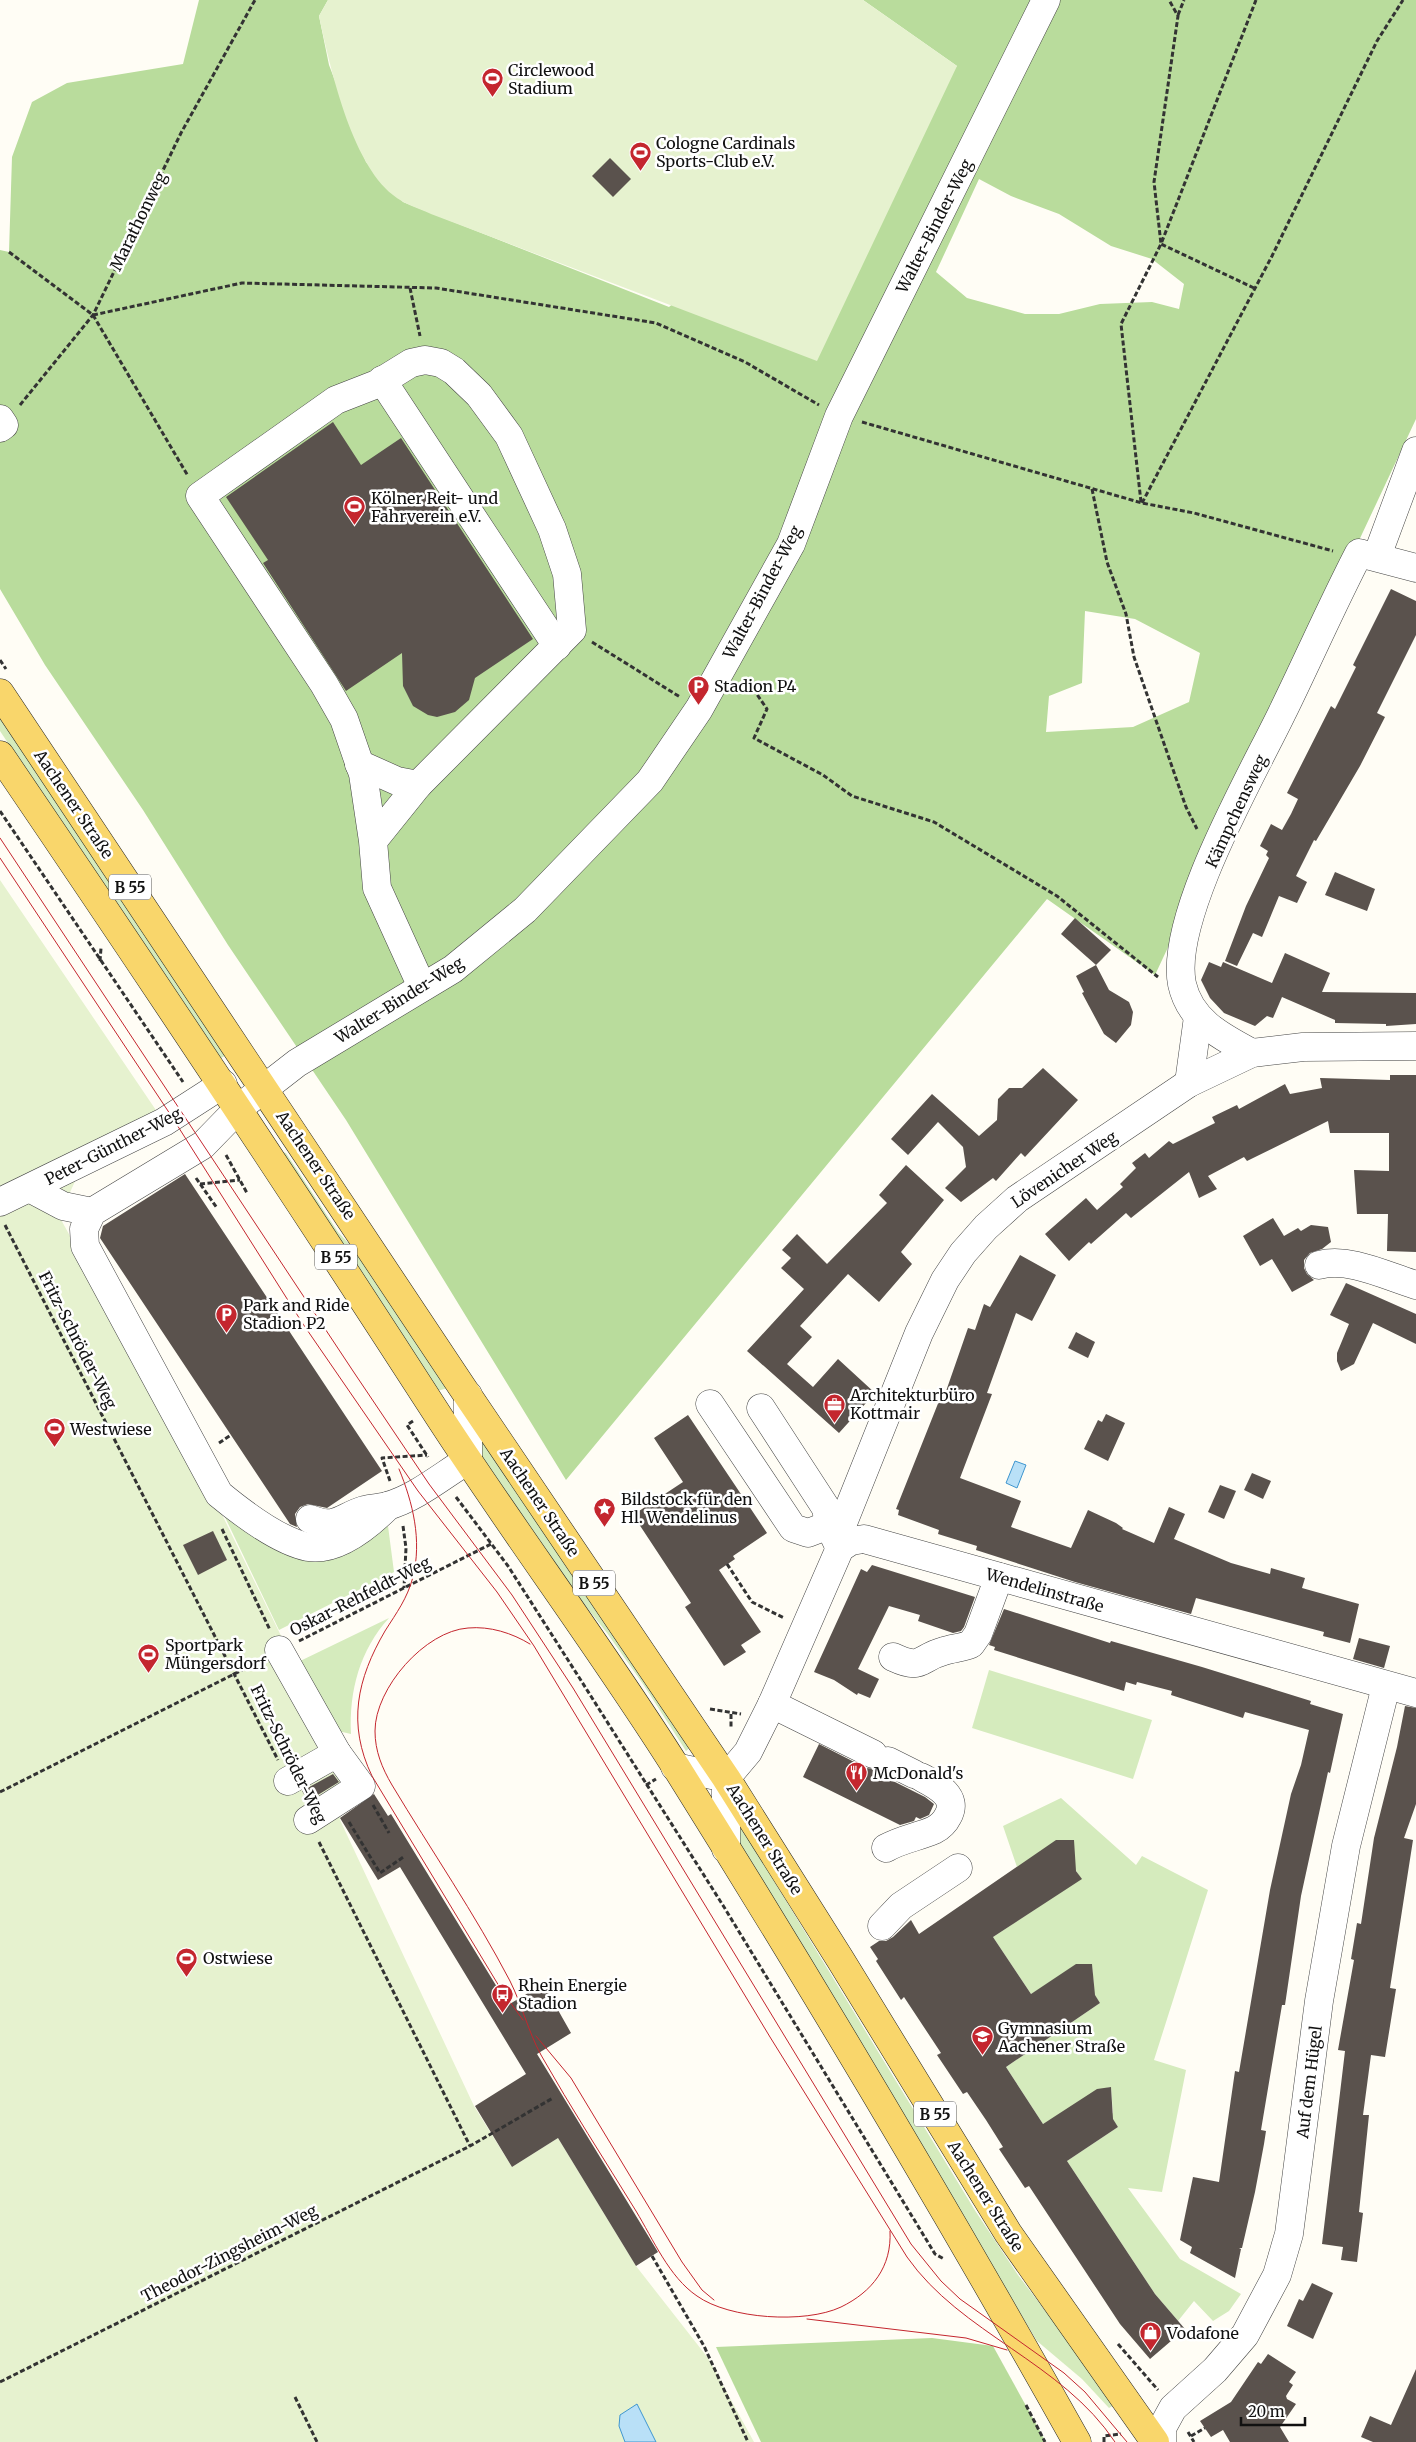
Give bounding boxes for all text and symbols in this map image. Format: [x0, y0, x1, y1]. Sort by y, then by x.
place label: Circlewood Stadium [508, 60, 595, 98]
sports icon: Circlewood Stadium [480, 67, 504, 98]
place label: Cologne Cardinals Sports-Club e.V. [656, 133, 796, 171]
sports icon: Cologne Cardinals Sports-Club e.V. [628, 140, 652, 171]
street label: Walter-Binder-Weg [891, 155, 977, 297]
street label: Marathonweg [105, 168, 171, 274]
place label: Kölner Reit- und Fahrverein e.V. [371, 488, 498, 526]
sports icon: Kölner Reit- und Fahrverein e.V. [343, 495, 367, 526]
street label: Walter-Binder-Weg [718, 522, 806, 663]
parking icon: Stadion P4 [686, 674, 710, 705]
place label: Stadion P4 [714, 676, 796, 696]
street label: Aachener Straße [30, 745, 118, 862]
street label: Kämpchensweg [1201, 751, 1271, 871]
road number: B 55 [109, 874, 151, 900]
street label: Walter-Binder-Weg [330, 952, 467, 1048]
street label: Peter-Günther-Weg [41, 1103, 185, 1189]
street label: Aachener Straße [272, 1106, 360, 1223]
street label: Lövenicher Weg [1007, 1126, 1121, 1212]
road number: B 55 [315, 1244, 357, 1270]
street label: Fritz-Schröder-Weg [35, 1268, 122, 1413]
place label: Park and Ride Stadion P2 [243, 1295, 349, 1333]
parking icon: Park and Ride Stadion P2 [215, 1302, 239, 1333]
place label: Architekturbüro Kottmair [849, 1385, 975, 1423]
office icon: Architekturbüro Kottmair [822, 1392, 846, 1423]
sports icon: Westwiese [42, 1417, 66, 1448]
place label: Westwiese [69, 1419, 152, 1439]
street label: Aachener Straße [496, 1443, 584, 1560]
place label: Bildstock für den Hl. Wendelinus [621, 1489, 753, 1527]
place icon: Bildstock für den Hl. Wendelinus [593, 1496, 617, 1527]
street label: Oskar-Rehfeldt-Weg [286, 1552, 434, 1640]
street label: Wendelinstraße [983, 1563, 1106, 1616]
road number: B 55 [573, 1570, 615, 1596]
place label: Sportpark Müngersdorf [165, 1635, 267, 1673]
sports icon: Sportpark Müngersdorf [137, 1642, 161, 1673]
street label: Fritz-Schröder-Weg [247, 1681, 331, 1827]
restaurant icon: McDonald's [845, 1761, 869, 1792]
place label: McDonald's [873, 1763, 963, 1783]
street label: Aachener Straße [722, 1779, 807, 1898]
sports icon: Ostwiese [175, 1946, 199, 1977]
place label: Ostwiese [203, 1948, 273, 1968]
place label: Rhein Energie Stadion [518, 1975, 627, 2013]
bus stop icon: Rhein Energie Stadion [490, 1982, 514, 2013]
place label: Gymnasium Aachener Straße [997, 2018, 1125, 2056]
street label: Auf dem Hügel [1292, 2024, 1326, 2141]
school or university icon: Gymnasium Aachener Straße [970, 2025, 994, 2056]
road number: B 55 [914, 2102, 956, 2126]
street label: Aachener Straße [943, 2136, 1028, 2255]
street label: Theodor-Zingsheim-Weg [138, 2200, 321, 2306]
shop icon: Vodafone [1139, 2321, 1163, 2352]
place label: Vodafone [1166, 2323, 1239, 2343]
scale bar [1241, 2394, 1305, 2426]
text: 20 m [1248, 2402, 1285, 2421]

